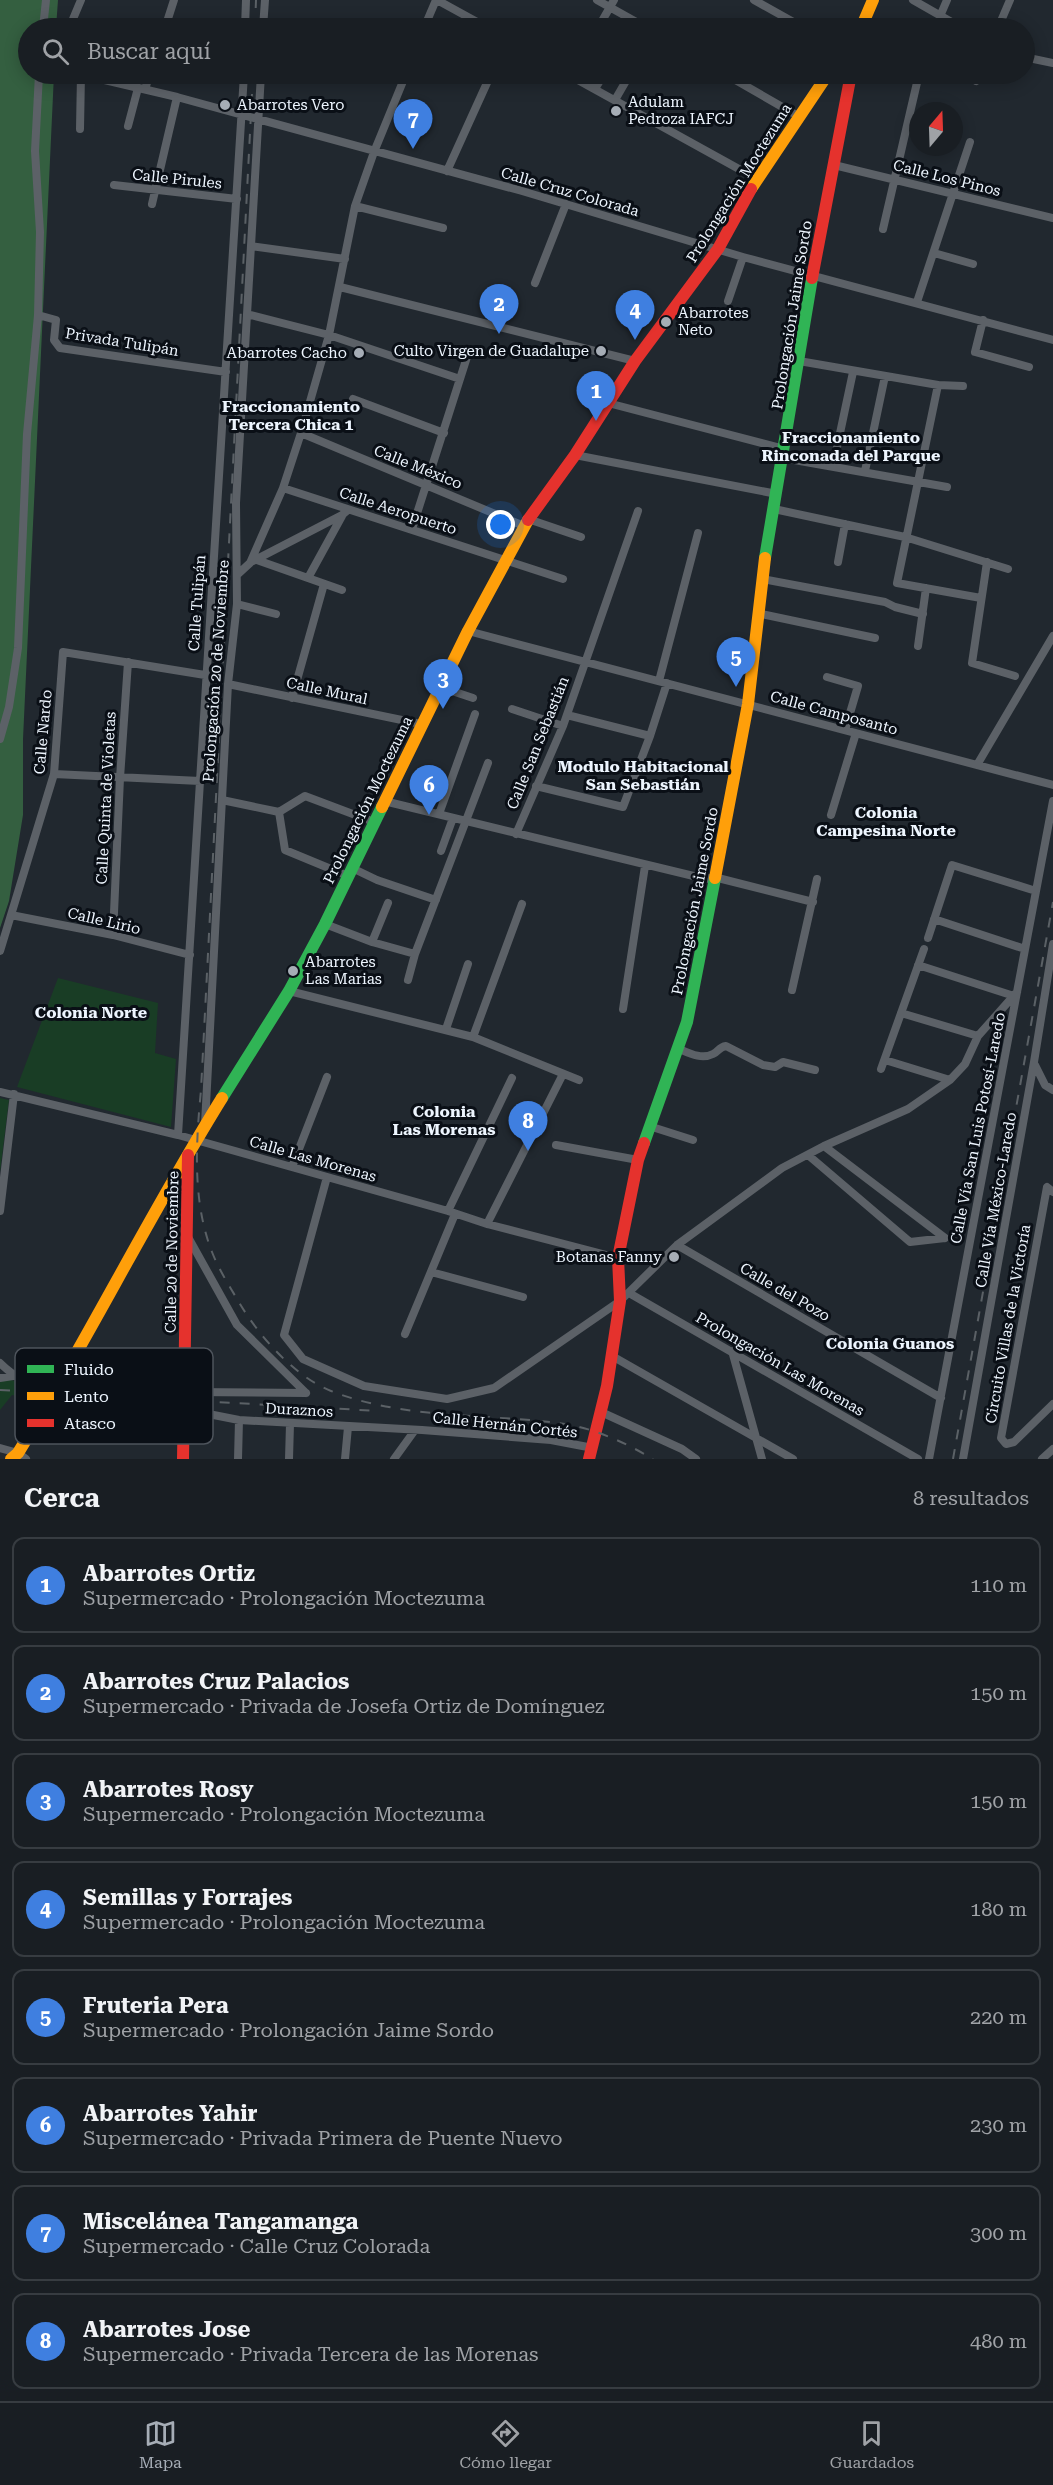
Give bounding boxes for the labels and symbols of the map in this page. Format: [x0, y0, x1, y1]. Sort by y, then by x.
place label: Adulam Pedroza IAFCJ [628, 93, 734, 128]
place label: Abarrotes Vero [237, 96, 344, 114]
marker: Abarrotes Vero [218, 98, 232, 112]
pin: 7 [394, 100, 432, 149]
street label: Prolongación Moctezuma [683, 100, 795, 266]
north arrow [909, 102, 963, 156]
marker: Adulam Pedroza IAFCJ [609, 104, 623, 118]
street label: Calle Los Pinos [891, 156, 1003, 200]
street label: Calle Cruz Colorada [499, 164, 641, 220]
street label: Calle Pirules [131, 165, 223, 193]
street label: Prolongación Jaime Sordo [768, 219, 816, 411]
pin: 2 [480, 284, 518, 334]
pin: 4 [616, 290, 654, 340]
place label: Abarrotes Neto [678, 304, 749, 339]
marker: Abarrotes Neto [659, 315, 673, 329]
street label: Privada Tulipán [64, 324, 180, 360]
place label: Culto Virgen de Guadalupe [394, 342, 589, 360]
place label: Abarrotes Cacho [227, 344, 347, 362]
marker: Culto Virgen de Guadalupe [594, 344, 608, 358]
marker: Abarrotes Cacho [352, 346, 366, 360]
pin: 1 [576, 372, 616, 421]
district label: Fraccionamiento Tercera Chica 1 [222, 397, 360, 434]
district label: Fraccionamiento Rinconada del Parque [762, 428, 940, 465]
street label: Calle México [371, 441, 465, 493]
street label: Calle Aeropuerto [337, 483, 459, 539]
your location [486, 510, 515, 539]
street label: Calle Tulipán [185, 554, 209, 652]
street label: Prolongación 20 de Noviembre [199, 559, 233, 783]
pin: 5 [716, 638, 756, 687]
pin: 3 [424, 660, 462, 709]
street label: Calle Mural [285, 674, 370, 708]
street label: Calle San Sebastián [503, 674, 573, 812]
street label: Calle Camposanto [768, 687, 900, 739]
street label: Calle Nardo [30, 689, 56, 775]
street label: Calle Quinta de Violetas [92, 711, 120, 885]
street label: Prolongación Moctezuma [320, 713, 416, 887]
district label: Modulo Habitacional San Sebastián [557, 757, 729, 794]
pin: 6 [410, 766, 448, 815]
district label: Colonia Campesina Norte [816, 803, 956, 840]
street label: Prolongación Jaime Sordo [668, 806, 722, 996]
street label: Calle Lirio [66, 904, 142, 938]
place label: Abarrotes Las Marias [305, 953, 382, 988]
marker: Abarrotes Las Marias [286, 964, 300, 978]
district label: Colonia Norte [35, 1003, 147, 1022]
street label: Calle Vía San Luis Potosí-Laredo [947, 1011, 1009, 1245]
district label: Colonia Las Morenas [393, 1102, 495, 1139]
pin: 8 [508, 1102, 548, 1151]
street label: Calle Vía México-Laredo [972, 1111, 1020, 1289]
street label: Calle Las Morenas [247, 1132, 379, 1186]
street label: Calle 20 de Noviembre [162, 1171, 182, 1333]
street label: Circuito Villas de la Victoría [982, 1223, 1034, 1425]
place label: Botanas Fanny [556, 1248, 662, 1266]
marker: Botanas Fanny [667, 1250, 681, 1264]
street label: Calle del Pozo [737, 1259, 833, 1325]
street label: Prolongación Las Morenas [693, 1308, 867, 1420]
district label: Colonia Guanos [826, 1334, 954, 1353]
legend [15, 1348, 213, 1444]
text: Fluido [64, 1360, 114, 1379]
text: Lento [64, 1387, 109, 1406]
street label: Duraznos [264, 1399, 334, 1421]
street label: Calle Hernán Cortés [432, 1408, 578, 1442]
text: Atasco [64, 1414, 116, 1433]

